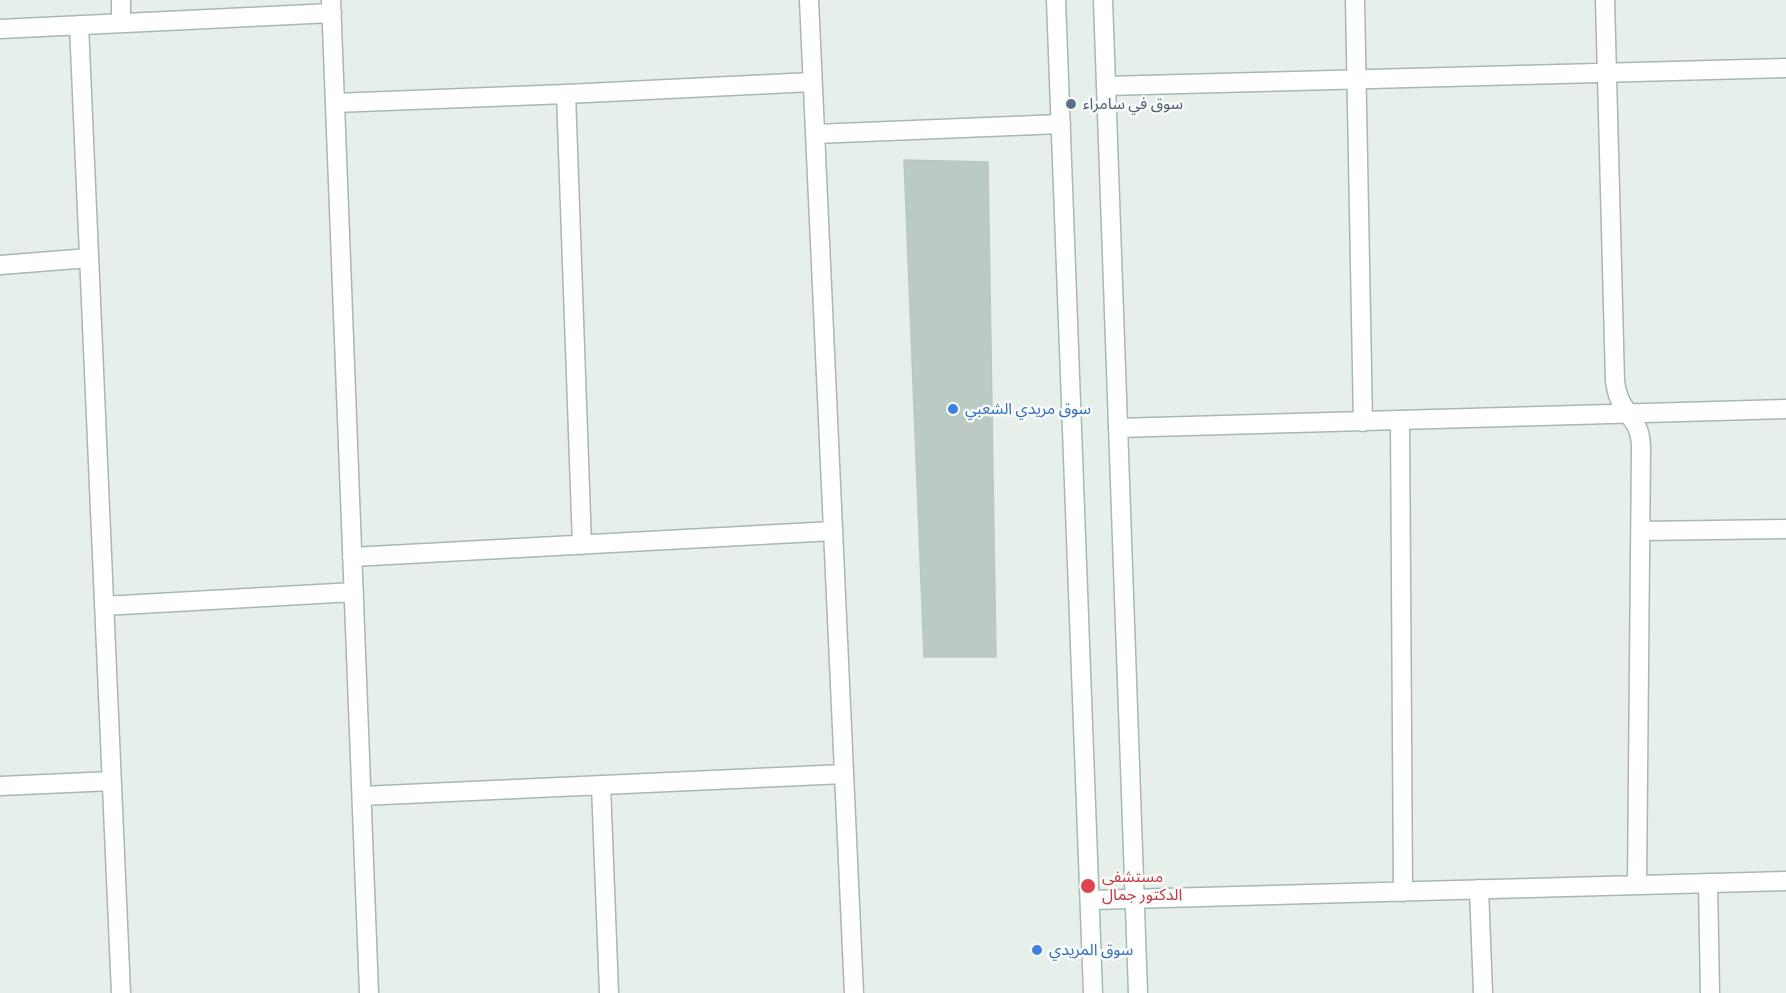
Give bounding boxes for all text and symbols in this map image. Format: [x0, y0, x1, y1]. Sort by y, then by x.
place label: سوق في سامراء [1083, 94, 1183, 114]
marker: سوق في سامراء [1064, 97, 1078, 111]
place label: سوق مريدي الشعبي [965, 399, 1091, 419]
marker: سوق مريدي الشعبي [946, 402, 960, 416]
place label: مستشفى الدكتور جمال [1102, 867, 1182, 905]
marker: مستشفى الدكتور جمال [1079, 877, 1097, 895]
place label: سوق المريدي [1049, 940, 1133, 960]
marker: سوق المريدي [1030, 943, 1044, 957]

